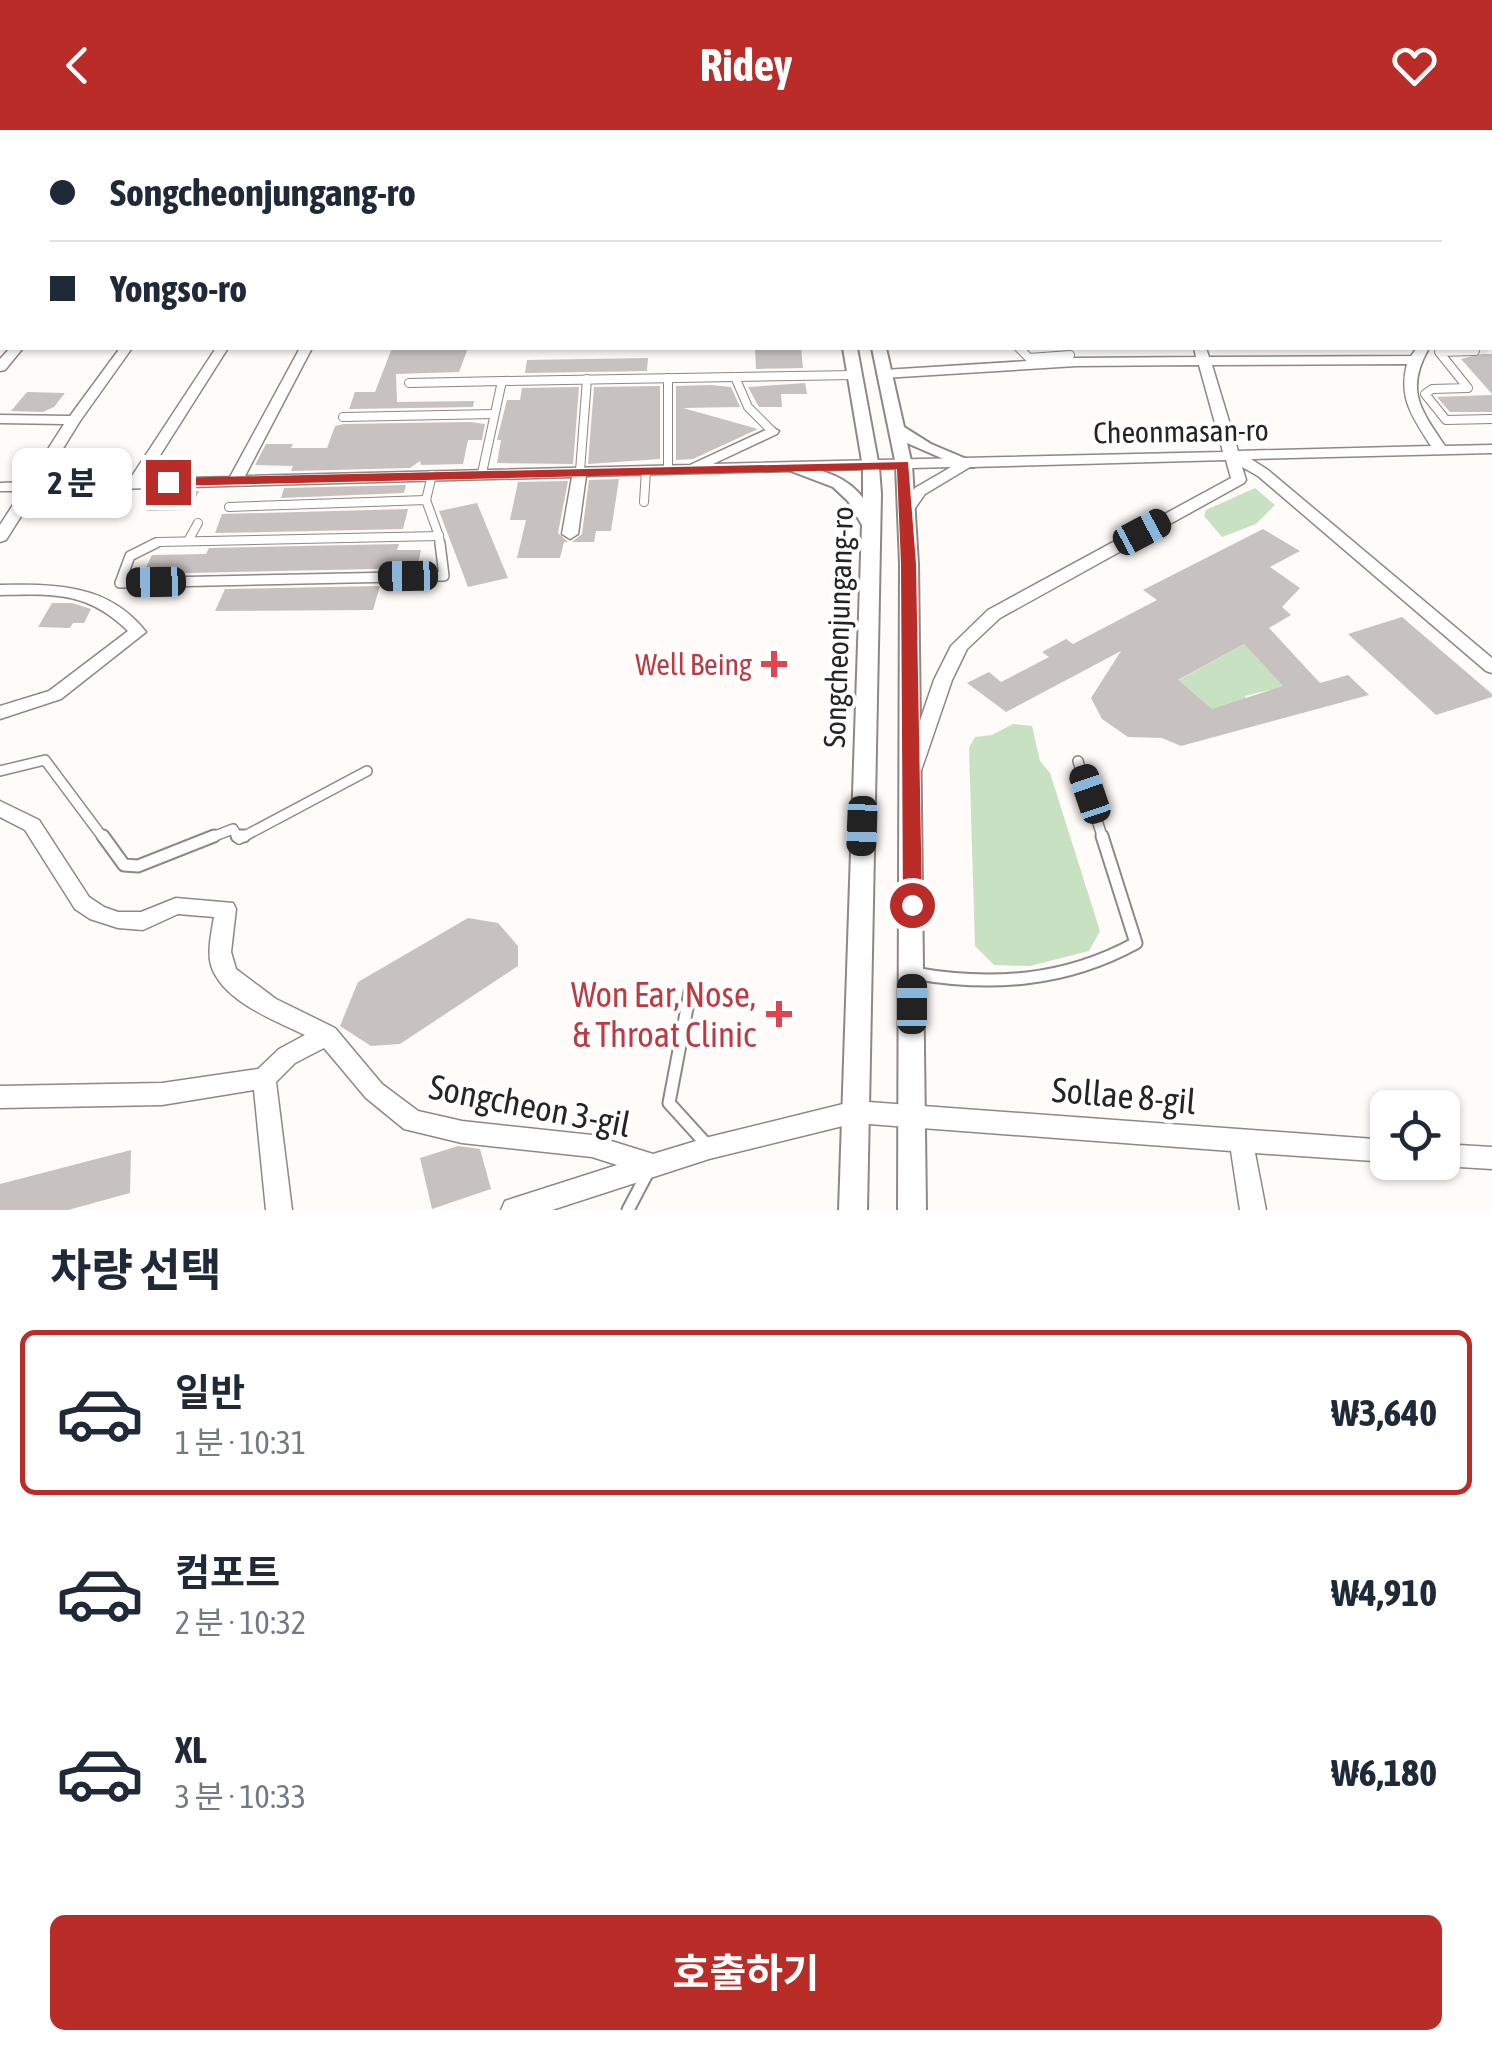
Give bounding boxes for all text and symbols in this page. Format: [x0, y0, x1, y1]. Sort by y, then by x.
icon: back [50, 38, 105, 93]
icon: heart [1387, 38, 1442, 93]
text: Ridey [700, 39, 792, 91]
text: Songcheonjungang-ro [110, 171, 416, 214]
text: Yongso-ro [110, 267, 247, 310]
street label: Cheonmasan-ro [1093, 412, 1269, 450]
callout: 2 분 [13, 447, 133, 517]
route end [146, 460, 191, 505]
text: 2 분 [48, 464, 96, 501]
car [1108, 505, 1176, 559]
street label: Songcheonjungang-ro [817, 506, 859, 748]
car [378, 560, 438, 592]
car [126, 566, 186, 598]
place label: Well Being [635, 647, 752, 681]
marker: Well Being [761, 651, 787, 677]
car [1066, 761, 1114, 827]
car [846, 795, 878, 857]
route start [890, 883, 935, 928]
place label: Won Ear, Nose, & Throat Clinic [571, 974, 756, 1054]
car [897, 974, 927, 1034]
marker: Won Ear, Nose, & Throat Clinic [766, 1001, 792, 1027]
street label: Songcheon 3-gil [426, 1066, 634, 1144]
street label: Sollae 8-gil [1050, 1069, 1198, 1121]
map controls [1370, 1090, 1460, 1180]
button: locate [1370, 1090, 1460, 1180]
text: 차량 선택 [50, 1244, 222, 1296]
icon: car [55, 1368, 145, 1458]
text: 일반 [175, 1371, 245, 1414]
text: ₩3,640 [1331, 1391, 1437, 1434]
text: 1 분 · 10:31 [175, 1424, 306, 1461]
icon: car [55, 1548, 145, 1638]
text: 컴포트 [175, 1551, 280, 1594]
text: ₩4,910 [1331, 1571, 1437, 1614]
text: 2 분 · 10:32 [175, 1604, 306, 1641]
icon: car [55, 1728, 145, 1818]
text: XL [175, 1728, 207, 1771]
text: ₩6,180 [1331, 1751, 1437, 1794]
text: 3 분 · 10:33 [175, 1778, 306, 1815]
button: 호출하기 [50, 1915, 1442, 2030]

